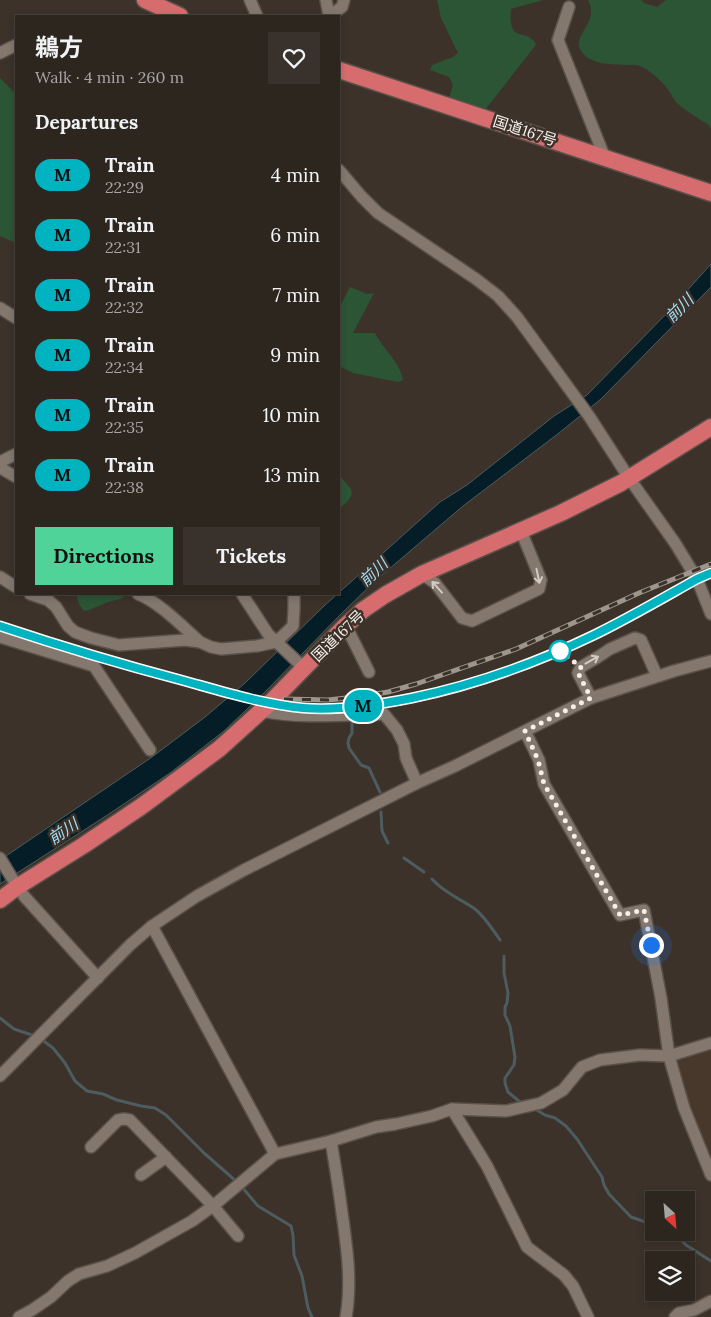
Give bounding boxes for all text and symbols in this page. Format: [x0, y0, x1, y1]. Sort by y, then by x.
text: 鵜方 [35, 32, 83, 63]
button: heart [268, 32, 320, 84]
text: Walk · 4 min · 260 m [35, 67, 184, 87]
text: Departures [35, 110, 138, 134]
street label: 国道167号 [491, 111, 559, 150]
text: Train [105, 153, 155, 177]
text: M [54, 163, 71, 186]
text: 4 min [271, 163, 320, 187]
text: 22:29 [105, 177, 144, 197]
text: Train [105, 213, 155, 237]
text: M [54, 223, 71, 246]
text: 6 min [270, 223, 320, 247]
text: 22:31 [105, 237, 141, 257]
text: Train [105, 273, 155, 297]
text: M [54, 283, 71, 306]
text: 7 min [272, 283, 320, 307]
water label: 前川 [661, 288, 699, 326]
text: 22:32 [105, 297, 144, 317]
text: Train [105, 333, 155, 357]
text: M [54, 343, 71, 366]
text: 9 min [270, 343, 320, 367]
text: 22:34 [105, 357, 144, 377]
text: Train [105, 393, 155, 417]
text: M [54, 403, 71, 426]
text: 10 min [262, 403, 320, 427]
text: 22:35 [105, 417, 144, 437]
text: Train [105, 453, 155, 477]
text: M [54, 463, 71, 486]
text: 13 min [264, 463, 320, 487]
text: 22:38 [105, 477, 144, 497]
button: Directions [35, 527, 173, 585]
button: Tickets [183, 527, 320, 585]
water label: 前川 [355, 552, 393, 590]
one-way arrow [534, 568, 543, 584]
one-way arrow [431, 581, 443, 593]
street label: 国道167号 [307, 606, 368, 665]
unlabelled marker [549, 640, 571, 662]
one-way arrow [585, 655, 599, 665]
line badge: M [347, 690, 379, 722]
text: M [354, 694, 372, 717]
water label: 前川 [44, 813, 84, 848]
your location [639, 933, 664, 958]
north arrow [645, 1191, 695, 1241]
map controls [645, 1191, 695, 1301]
button: layers [645, 1251, 695, 1301]

